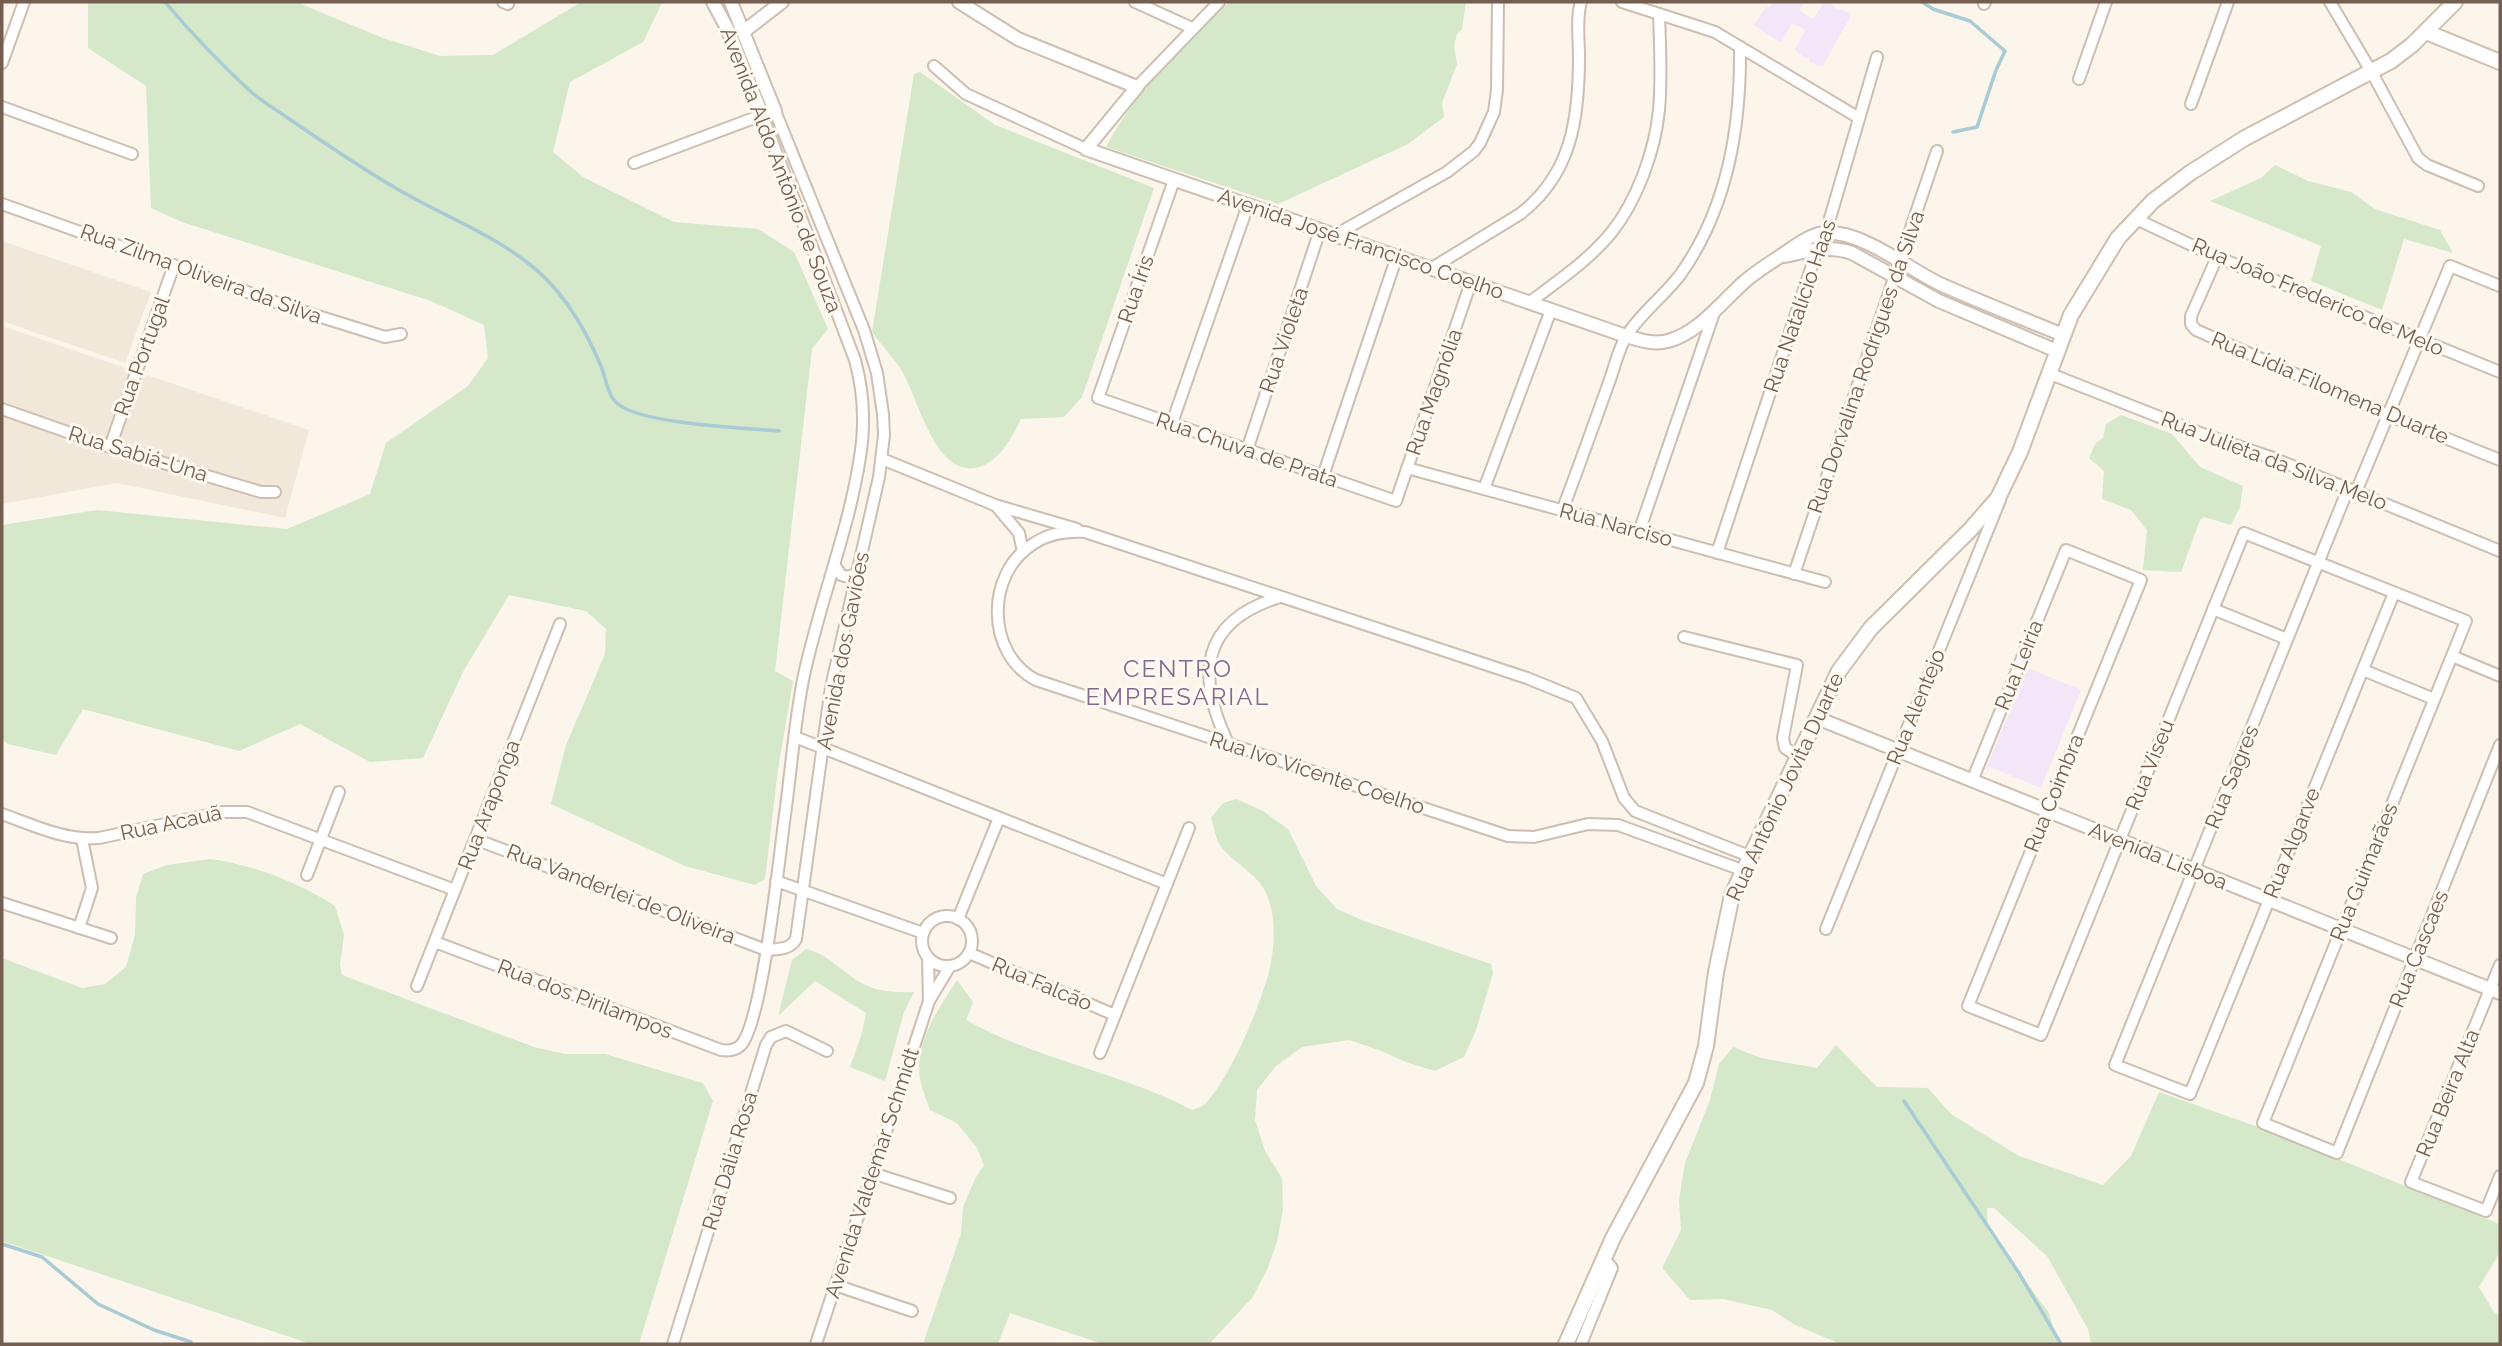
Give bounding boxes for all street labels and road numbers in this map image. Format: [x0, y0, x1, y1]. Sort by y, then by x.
street label: Avenida Aldo Antônio de Souza [715, 24, 848, 316]
street label: Avenida José Francisco Coelho [1215, 183, 1507, 304]
street label: Rua Dorvalina Rodrigues da Silva [1802, 207, 1929, 516]
street label: Rua Natalício Haas [1758, 216, 1841, 396]
street label: Rua Zilma Oliveira da Silva [77, 218, 325, 329]
street label: Rua João Frederico de Melo [2189, 232, 2448, 361]
street label: Rua Íris [1112, 252, 1159, 326]
street label: Rua Violeta [1254, 284, 1313, 396]
street label: Rua Portugal [108, 292, 175, 419]
street label: Rua Magnólia [1400, 325, 1467, 458]
street label: Rua Lídia Filomena Duarte [2208, 326, 2453, 449]
street label: Rua Julieta da Silva Melo [2158, 406, 2391, 515]
street label: Rua Chuva de Prata [1153, 407, 1341, 492]
street label: Rua Sabiá-Una [65, 420, 211, 487]
street label: Rua Narciso [1557, 497, 1675, 552]
street label: Avenida dos Gaviões [811, 550, 874, 752]
street label: Rua Leiria [1989, 616, 2048, 714]
street label: Rua Alentejo [1881, 645, 1950, 768]
street label: Rua Antônio Jovita Duarte [1721, 669, 1849, 905]
street label: Rua Viseu [2120, 716, 2179, 814]
street label: Rua Sagres [2199, 721, 2264, 832]
street label: Rua Ivo Vicente Coelho [1206, 726, 1428, 819]
street label: Rua Coimbra [2018, 730, 2089, 856]
street label: Rua Araponga [452, 736, 525, 873]
street label: Rua Algarve [2258, 784, 2325, 902]
street label: Rua Guimarães [2324, 799, 2403, 945]
street label: Rua Acauã [118, 800, 224, 845]
street label: Avenida Lisboa [2085, 816, 2231, 895]
street label: Rua Vanderlei de Oliveira [503, 838, 739, 949]
street label: Rua Cascaes [2384, 887, 2453, 1011]
street label: Rua Falcão [988, 951, 1096, 1016]
street label: Rua dos Pirilampos [494, 954, 676, 1043]
street label: Rua Beira Alta [2411, 1025, 2485, 1160]
street label: Avenida Valdemar Schmidt [819, 1044, 924, 1301]
street label: Rua Dália Rosa [697, 1088, 762, 1233]

